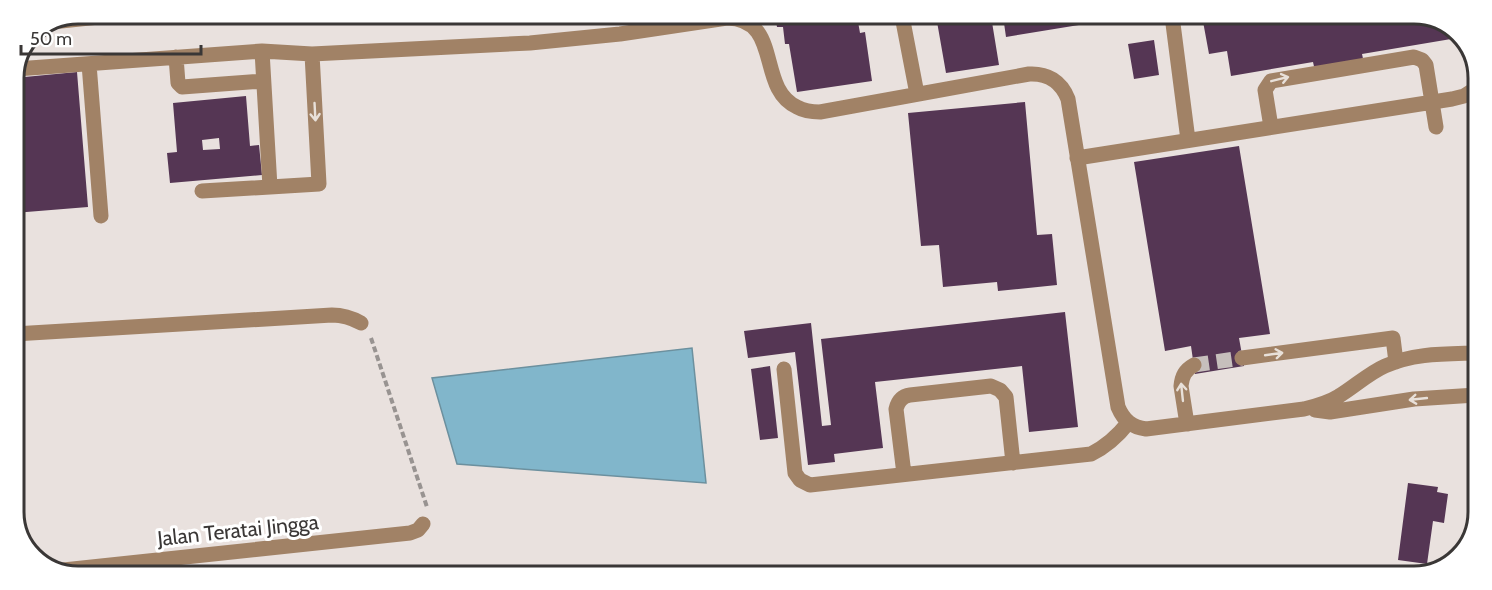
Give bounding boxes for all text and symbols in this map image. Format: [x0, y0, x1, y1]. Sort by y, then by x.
scale bar [21, 18, 201, 56]
text: 50 m [30, 28, 72, 50]
one-way arrow [1270, 73, 1289, 85]
one-way arrow [310, 102, 321, 122]
one-way arrow [1263, 348, 1283, 359]
one-way arrow [1176, 382, 1187, 402]
one-way arrow [1408, 394, 1428, 405]
street label: Jalan Teratai Jingga [155, 509, 320, 551]

